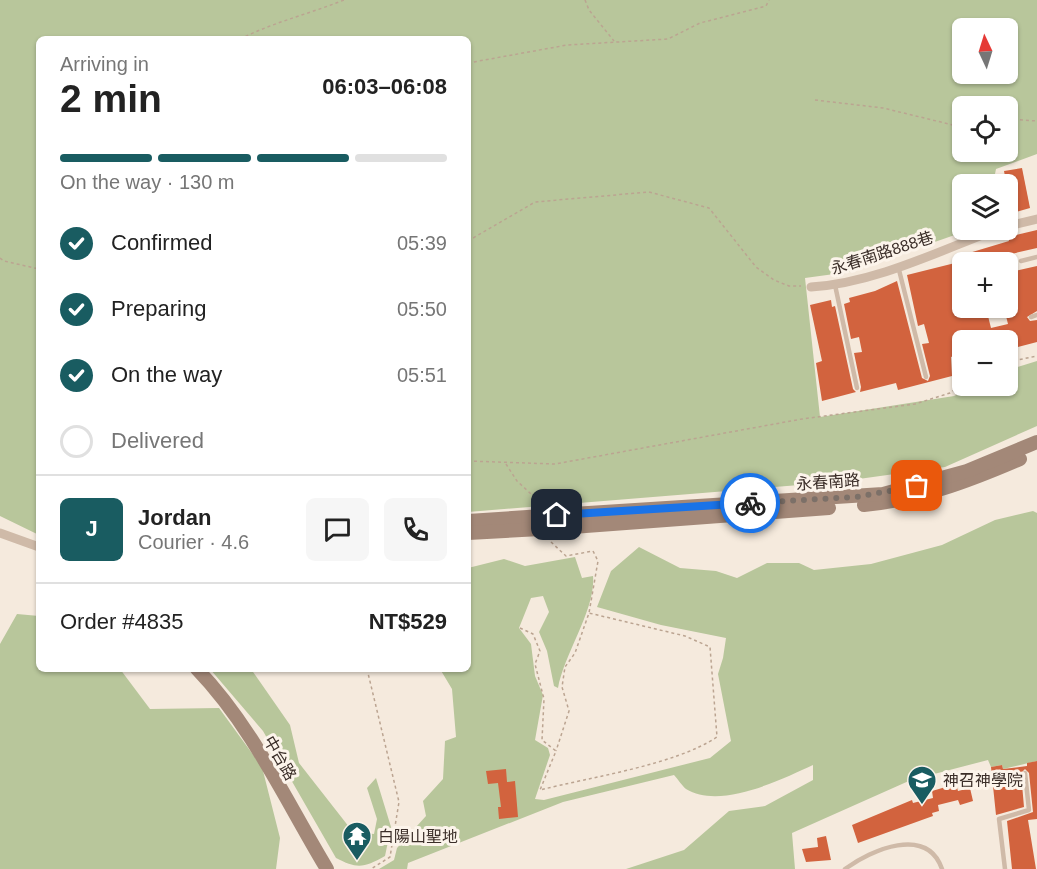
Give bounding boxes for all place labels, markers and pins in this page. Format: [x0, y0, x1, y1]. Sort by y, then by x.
pin [891, 460, 942, 511]
pin [531, 489, 582, 540]
school or university icon: 神召神學院 [906, 764, 938, 806]
place label: 神召神學院 [943, 772, 1023, 789]
temple icon: 白陽山聖地 [341, 820, 373, 862]
place label: 白陽山聖地 [378, 828, 458, 845]

